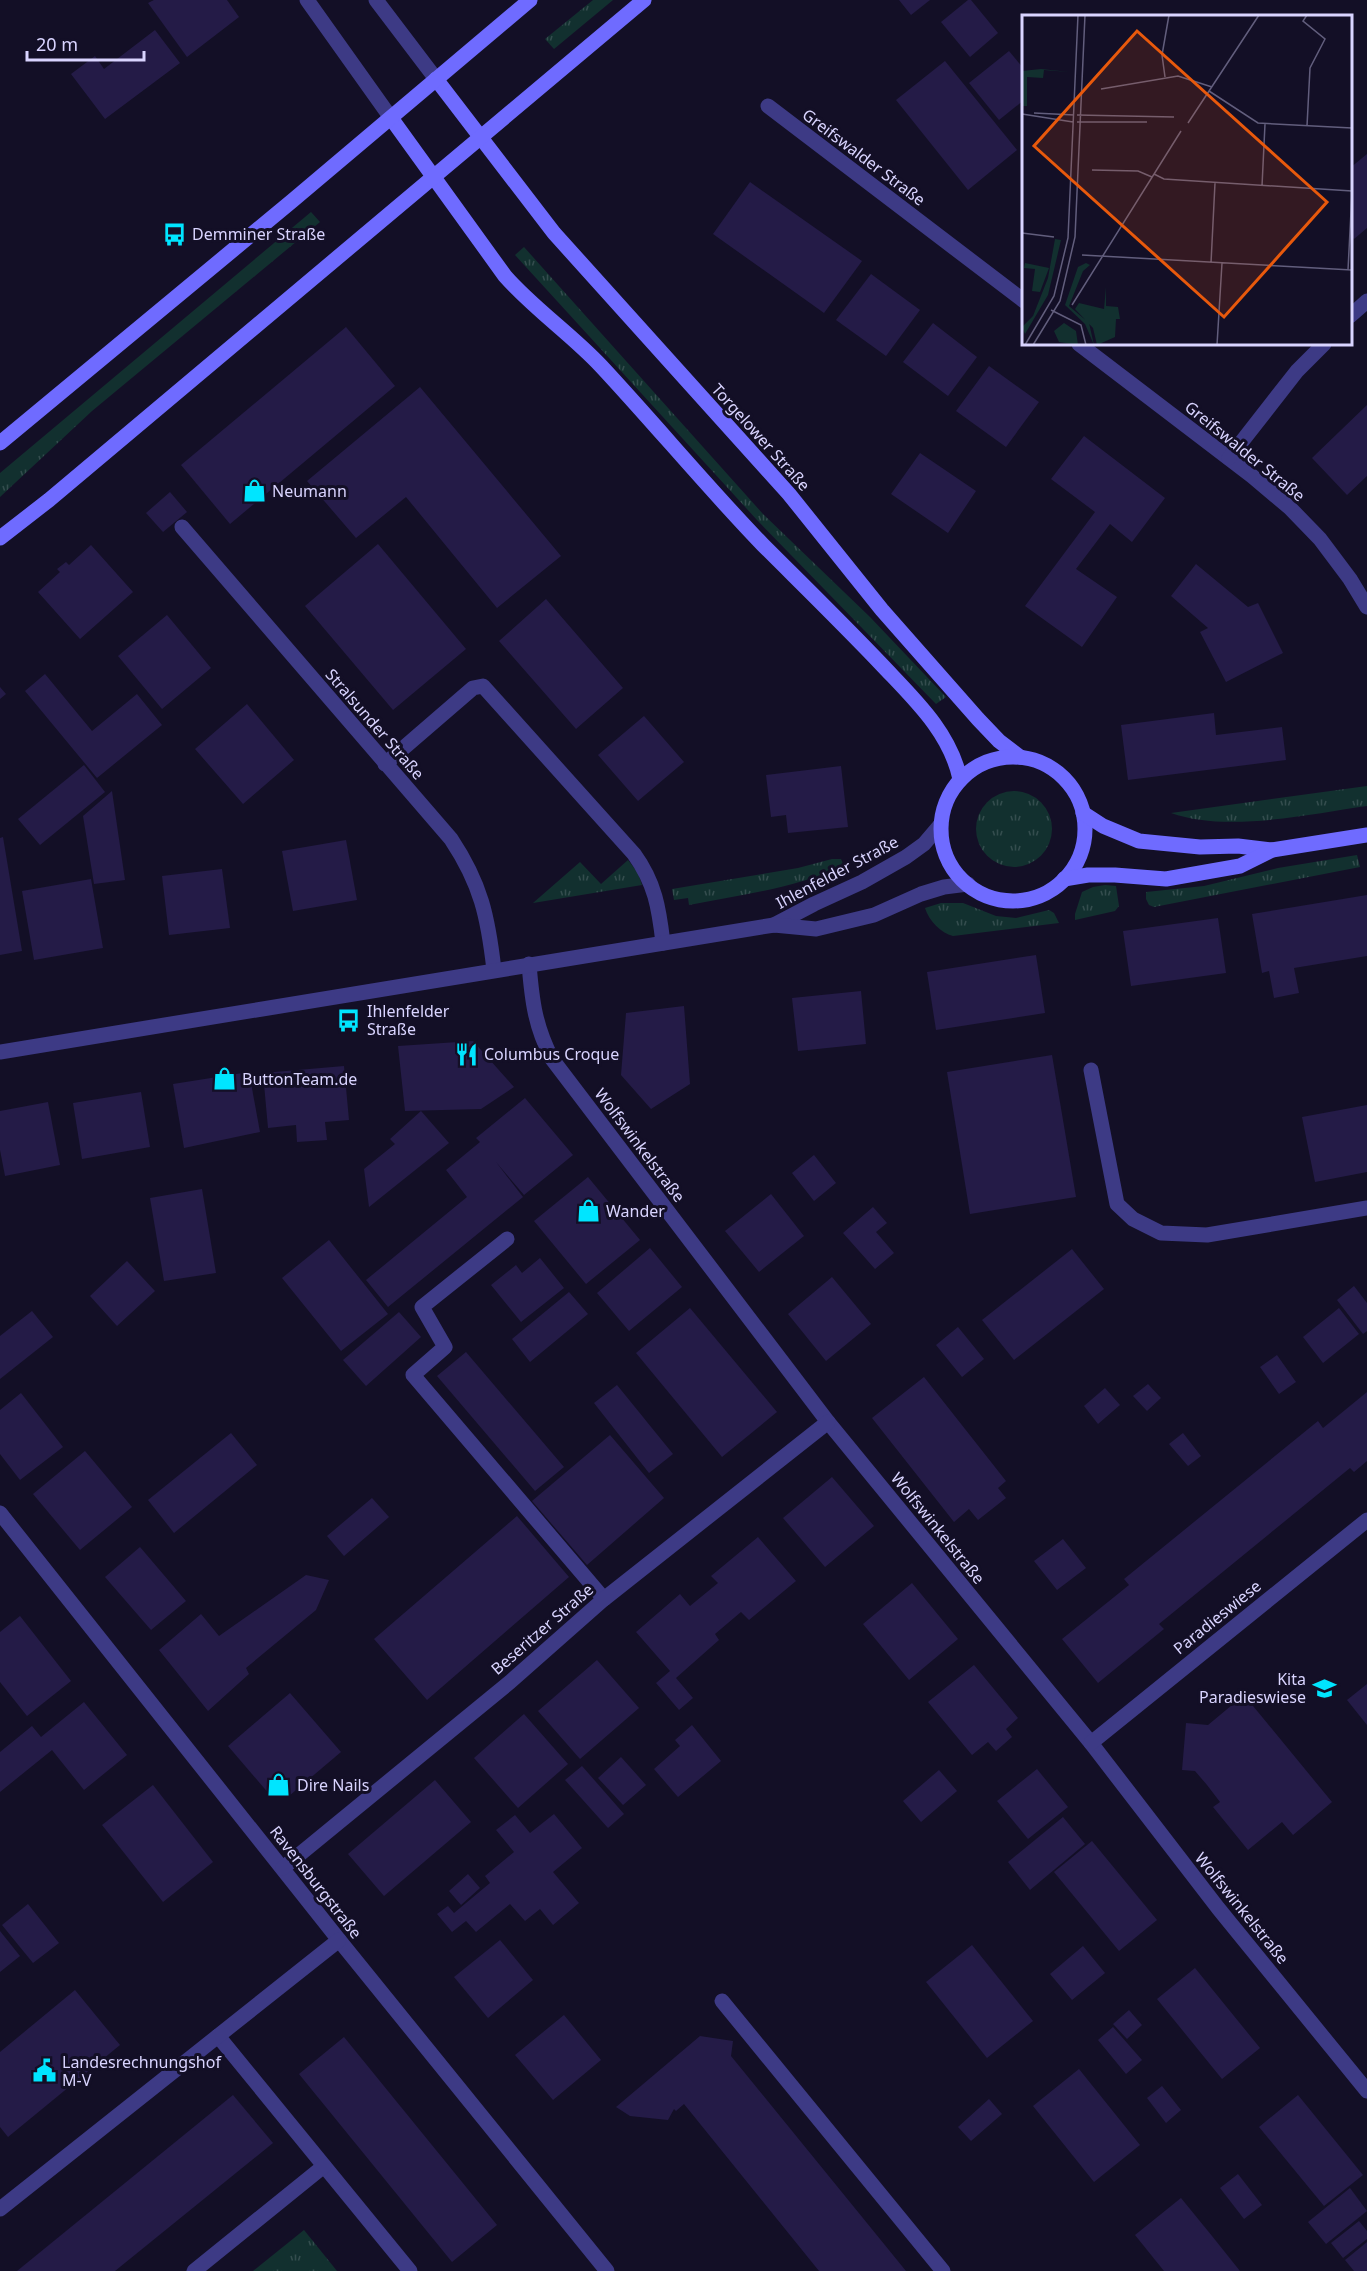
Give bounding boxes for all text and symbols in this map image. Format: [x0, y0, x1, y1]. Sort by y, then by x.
inset map [1022, 15, 1352, 345]
scale bar [27, 24, 144, 62]
text: 20 m [36, 32, 78, 56]
street label: Greifswalder Straße [798, 104, 930, 210]
bus stop icon: Demminer Straße [161, 221, 187, 247]
place label: Demminer Straße [192, 223, 325, 245]
street label: Torgelower Straße [707, 379, 815, 495]
street label: Greifswalder Straße [1180, 396, 1310, 506]
shop icon: Neumann [241, 478, 267, 504]
place label: Neumann [272, 480, 347, 502]
street label: Stralsunder Straße [321, 664, 429, 784]
street label: Ihlenfelder Straße [772, 830, 902, 914]
place label: Ihlenfelder Straße [367, 1000, 450, 1040]
bus stop icon: Ihlenfelder Straße [336, 1007, 362, 1033]
restaurant icon: Columbus Croque [453, 1041, 479, 1067]
place label: Columbus Croque [484, 1043, 619, 1065]
shop icon: ButtonTeam.de [211, 1066, 237, 1092]
place label: ButtonTeam.de [242, 1068, 357, 1090]
street label: Wolfswinkelstraße [590, 1083, 690, 1207]
shop icon: Wander [575, 1198, 601, 1224]
place label: Wander [606, 1200, 665, 1222]
street label: Wolfswinkelstraße [886, 1468, 990, 1588]
street label: Paradieswiese [1169, 1575, 1265, 1659]
street label: Beseritzer Straße [486, 1578, 598, 1680]
place label: Kita Paradieswiese [1199, 1668, 1306, 1708]
school or university icon: Kita Paradieswiese [1311, 1675, 1337, 1701]
shop icon: Dire Nails [266, 1772, 292, 1798]
place label: Dire Nails [297, 1774, 369, 1796]
street label: Ravensburgstraße [265, 1821, 367, 1943]
street label: Wolfswinkelstraße [1190, 1848, 1294, 1968]
place label: Landesrechnungshof M-V [62, 2051, 222, 2091]
public building icon: Landesrechnungshof M-V [31, 2058, 57, 2084]

